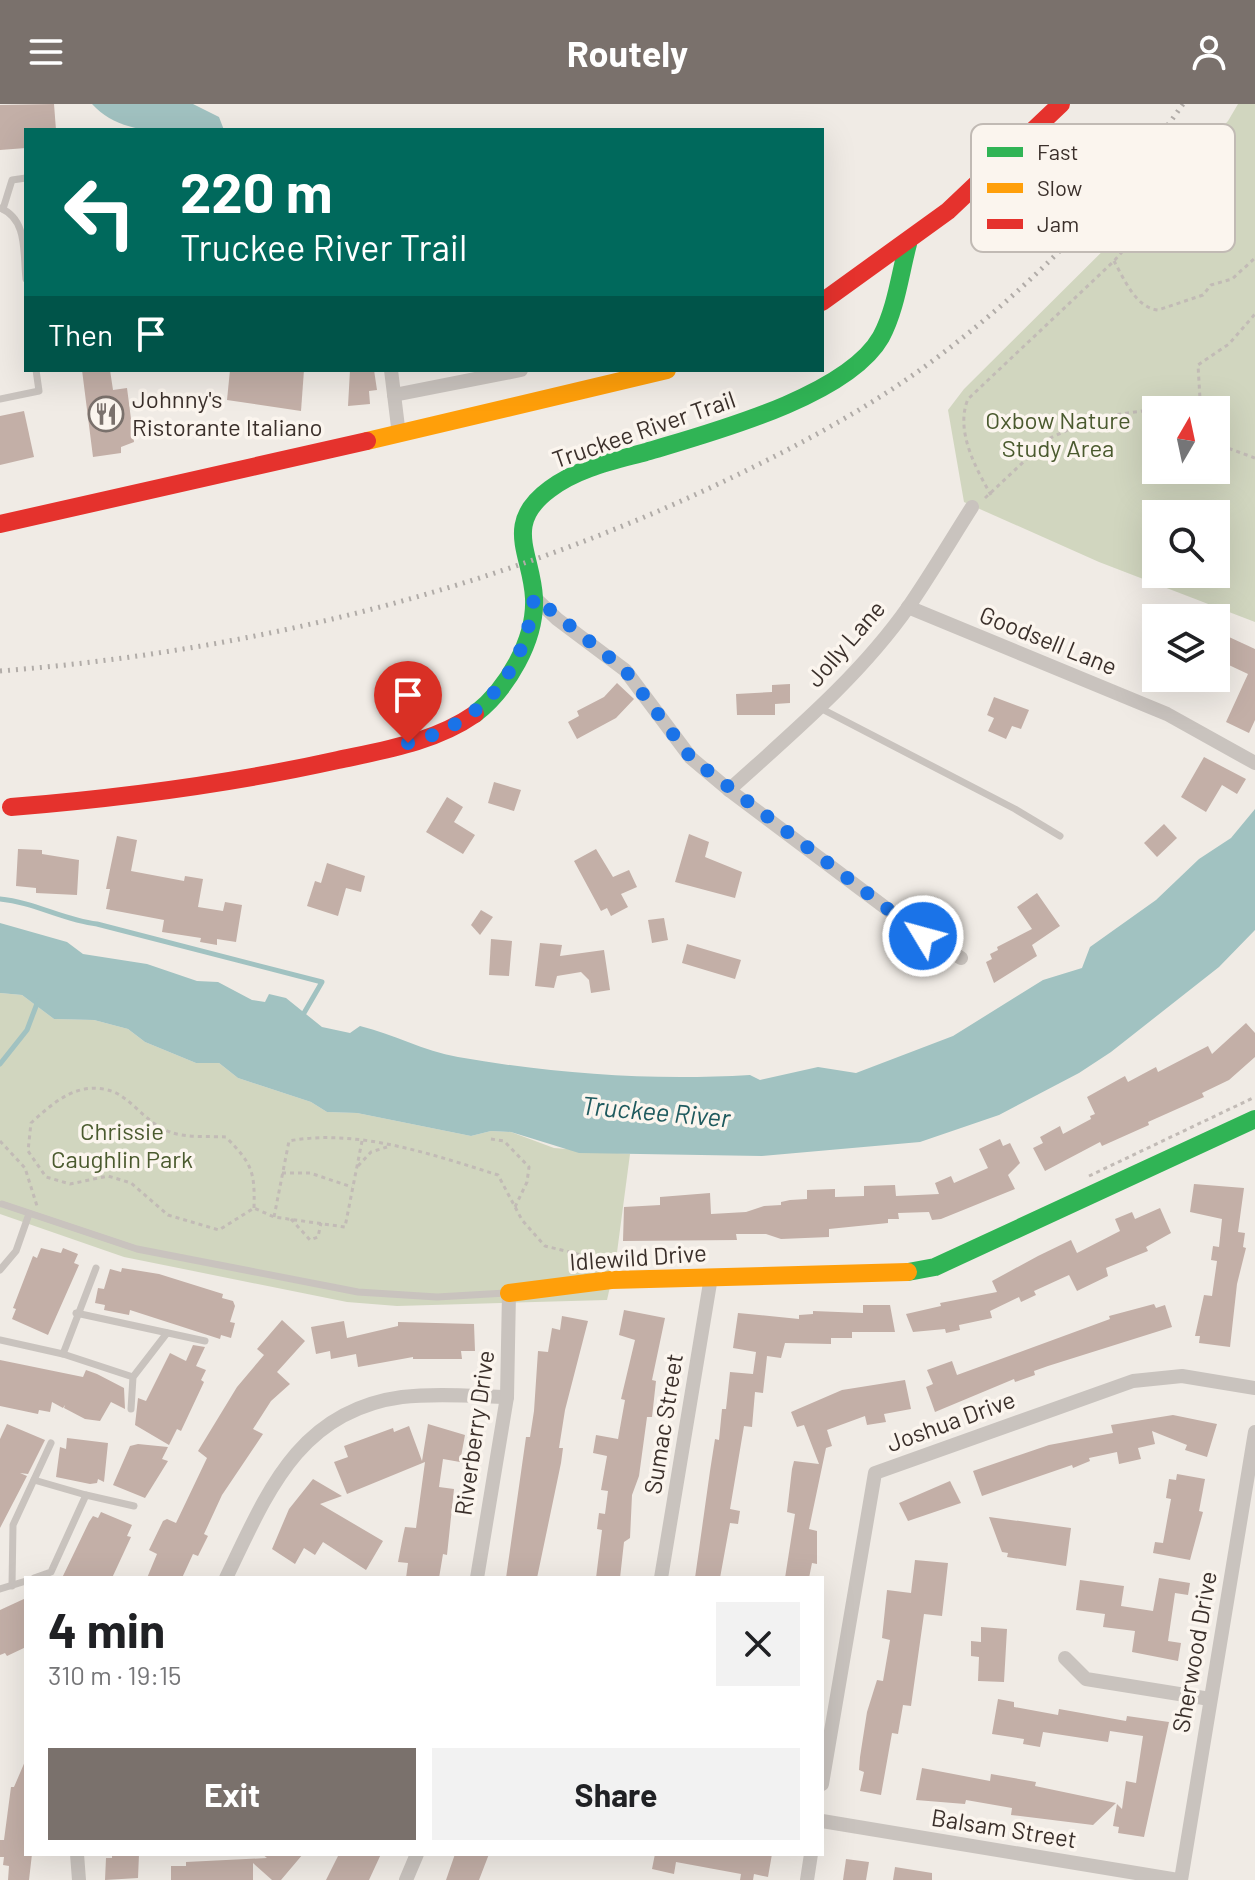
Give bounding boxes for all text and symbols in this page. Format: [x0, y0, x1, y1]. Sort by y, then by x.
icon: menu [24, 30, 68, 74]
icon: person [1187, 30, 1231, 74]
text: Routely [567, 31, 688, 74]
legend [971, 124, 1235, 252]
text: Fast [1037, 138, 1079, 164]
text: 220 m [180, 157, 333, 224]
icon: left [48, 160, 152, 264]
text: Slow [1037, 174, 1082, 200]
text: Jam [1037, 210, 1079, 236]
text: Truckee River Trail [180, 225, 467, 268]
icon: arrive [129, 312, 173, 356]
text: Then [48, 316, 113, 352]
place label: Johnny's Ristorante Italiano [132, 384, 323, 441]
street label: Truckee River Trail [548, 384, 739, 473]
restaurant icon: Johnny's Ristorante Italiano [87, 395, 125, 433]
north arrow [1142, 396, 1230, 484]
map controls [1142, 396, 1230, 692]
park label: Oxbow Nature Study Area [985, 405, 1131, 462]
button: search [1142, 500, 1230, 588]
street label: Jolly Lane [799, 594, 890, 692]
street label: Goodsell Lane [976, 599, 1121, 680]
button: layers [1142, 604, 1230, 692]
pin [374, 661, 442, 743]
icon: arrive [386, 673, 430, 717]
position arrow [881, 894, 965, 978]
water label: Truckee River [581, 1089, 732, 1133]
park label: Chrissie Caughlin Park [51, 1116, 193, 1173]
street label: Idlewild Drive [568, 1237, 708, 1276]
street label: Riverberry Drive [448, 1348, 499, 1517]
street label: Sumac Street [637, 1351, 688, 1496]
street label: Joshua Drive [882, 1384, 1019, 1457]
street label: Sherwood Drive [1165, 1569, 1222, 1735]
text: 4 min [48, 1600, 165, 1658]
button: close [716, 1602, 800, 1686]
text: 310 m · 19:15 [48, 1659, 181, 1690]
button: Exit [48, 1748, 416, 1840]
button: Share [432, 1748, 800, 1840]
street label: Balsam Street [930, 1802, 1079, 1853]

